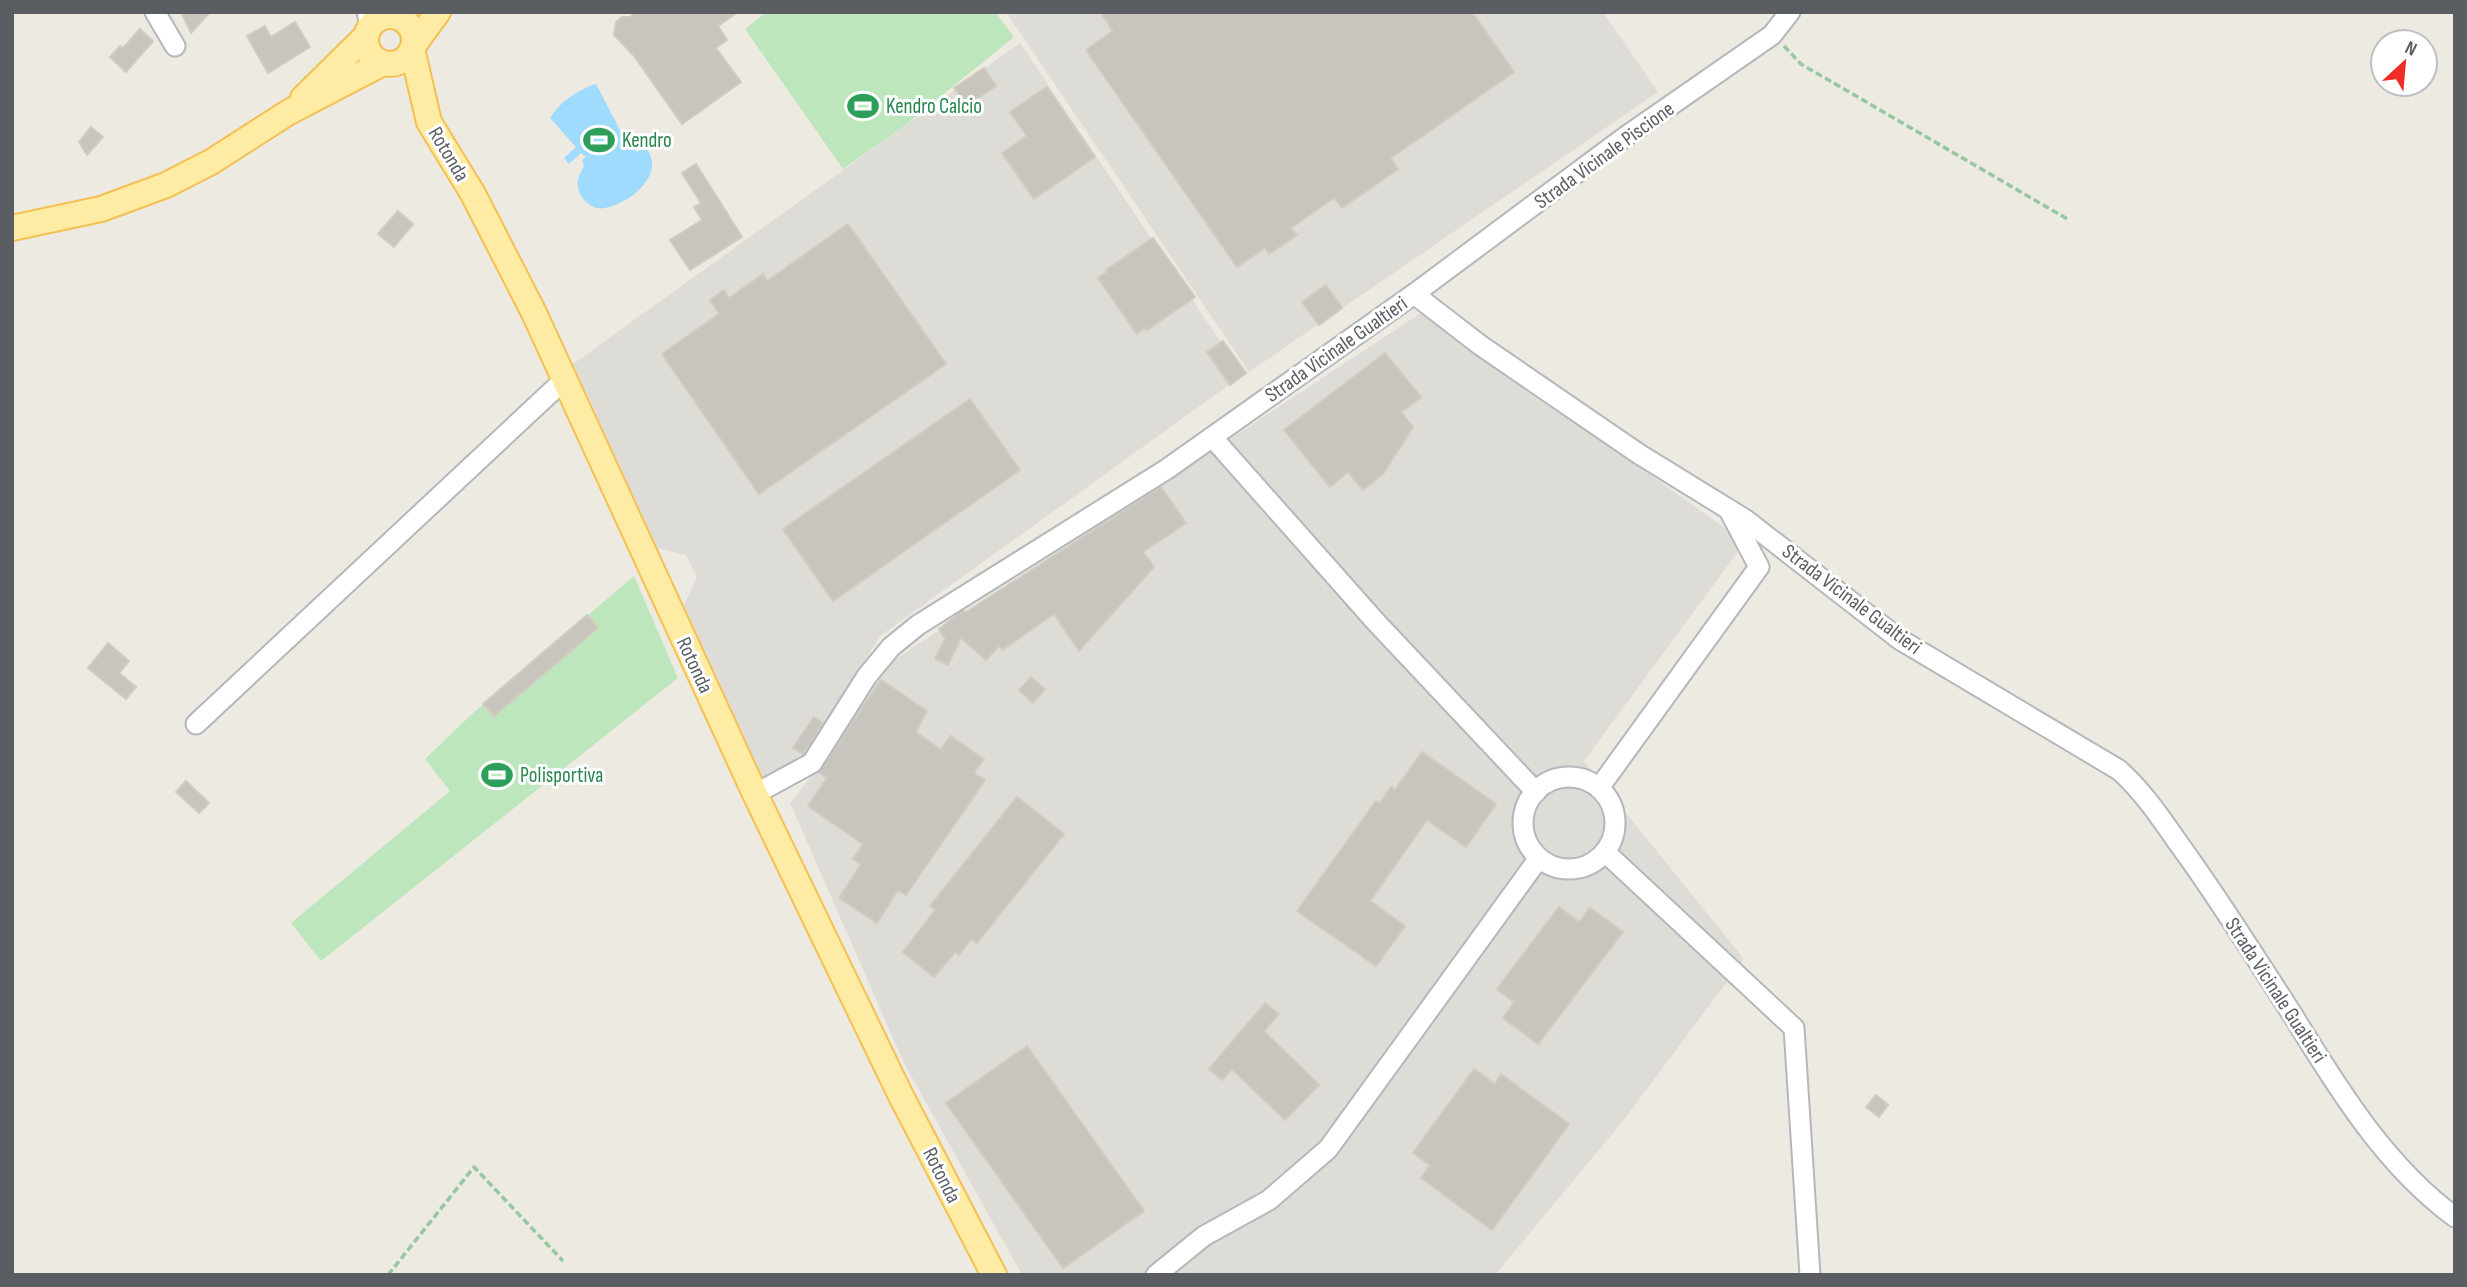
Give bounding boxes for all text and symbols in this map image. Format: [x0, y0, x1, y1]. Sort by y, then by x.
north arrow [2369, 28, 2439, 98]
text: N [2401, 37, 2420, 62]
sports icon: Kendro Calcio [846, 89, 880, 123]
place label: Kendro Calcio [886, 94, 982, 119]
street label: Strada Vicinale Piscione [1530, 96, 1679, 214]
street label: Rotonda [423, 123, 474, 186]
sports icon: Kendro [582, 123, 616, 157]
place label: Kendro [622, 128, 672, 153]
street label: Strada Vicinale Gualtieri [1260, 291, 1412, 408]
street label: Strada Vicinale Gualtieri [1777, 539, 1926, 660]
street label: Rotonda [671, 633, 718, 697]
sports icon: Polisportiva [480, 758, 514, 792]
place label: Polisportiva [520, 763, 603, 788]
street label: Strada Vicinale Gualtieri [2219, 913, 2332, 1067]
street label: Rotonda [917, 1143, 966, 1207]

